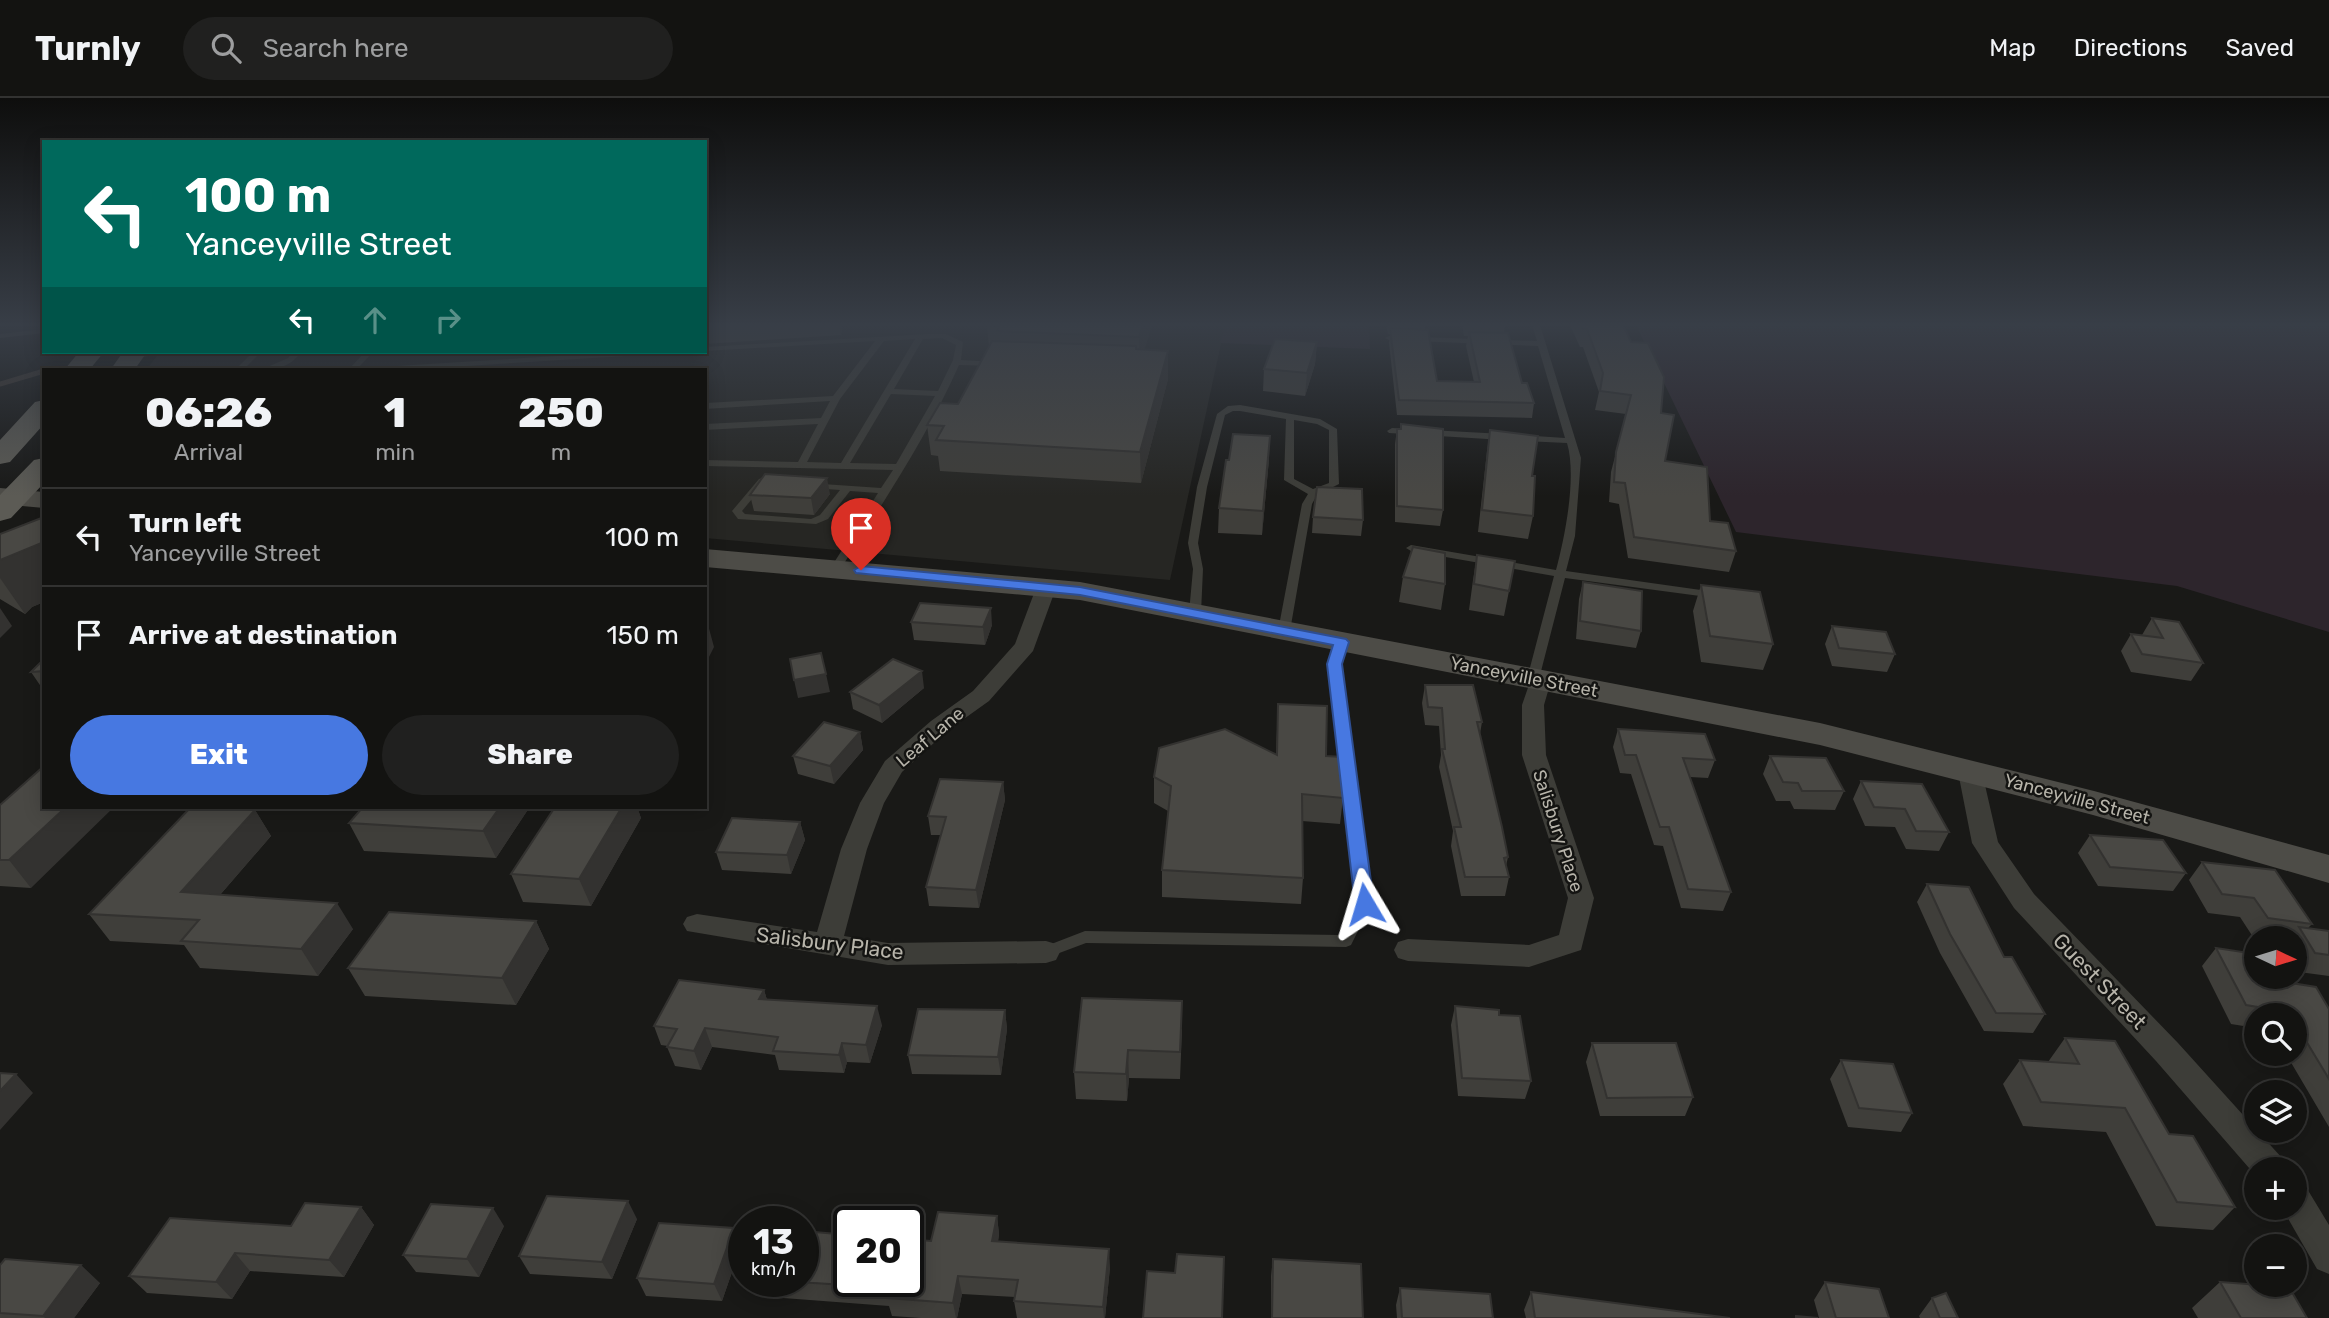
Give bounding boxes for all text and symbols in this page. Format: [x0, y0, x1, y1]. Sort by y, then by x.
search box [183, 17, 673, 80]
text: Turnly [35, 29, 141, 68]
icon: search [207, 29, 245, 67]
text: Search here [263, 33, 409, 64]
text: Map [1989, 34, 2036, 62]
text: Directions [2074, 34, 2187, 62]
text: Saved [2225, 34, 2294, 62]
text: 100 m [185, 166, 331, 224]
icon: left [70, 168, 161, 259]
text: Yanceyville Street [185, 225, 452, 263]
icon: left [283, 301, 321, 339]
icon: ahead [356, 301, 394, 339]
icon: right [429, 301, 467, 339]
text: 06:26 [145, 388, 272, 438]
text: 1 [384, 388, 406, 438]
text: 250 [518, 388, 604, 438]
text: Arrival [174, 438, 243, 466]
text: min [375, 438, 415, 466]
text: m [551, 438, 571, 466]
pin [831, 498, 891, 570]
text: Turn left [129, 508, 241, 539]
icon: arrive [842, 509, 880, 547]
icon: left [70, 518, 108, 556]
text: 100 m [605, 522, 679, 553]
text: Yanceyville Street [129, 539, 321, 567]
icon: arrive [70, 616, 108, 654]
text: Arrive at destination [129, 620, 397, 651]
text: 150 m [606, 620, 679, 651]
street label: Yanceyville Street [1448, 652, 1600, 702]
street label: Leaf Lane [892, 702, 968, 772]
button: Exit [70, 715, 368, 795]
button: Share [382, 715, 679, 795]
street label: Salisbury Place [1528, 767, 1588, 895]
street label: Yanceyville Street [2002, 769, 2152, 829]
position arrow [1328, 867, 1402, 941]
street label: Salisbury Place [755, 922, 905, 964]
north arrow [2244, 926, 2306, 989]
map controls [2244, 926, 2307, 1297]
street label: Guest Street [2048, 928, 2152, 1034]
button: search [2244, 1003, 2307, 1066]
button: layers [2244, 1080, 2307, 1143]
button: + [2244, 1157, 2307, 1220]
speed limit sign: 20 [833, 1206, 924, 1297]
text: 13 [753, 1221, 794, 1263]
button: − [2244, 1234, 2307, 1297]
text: km/h [751, 1258, 796, 1280]

